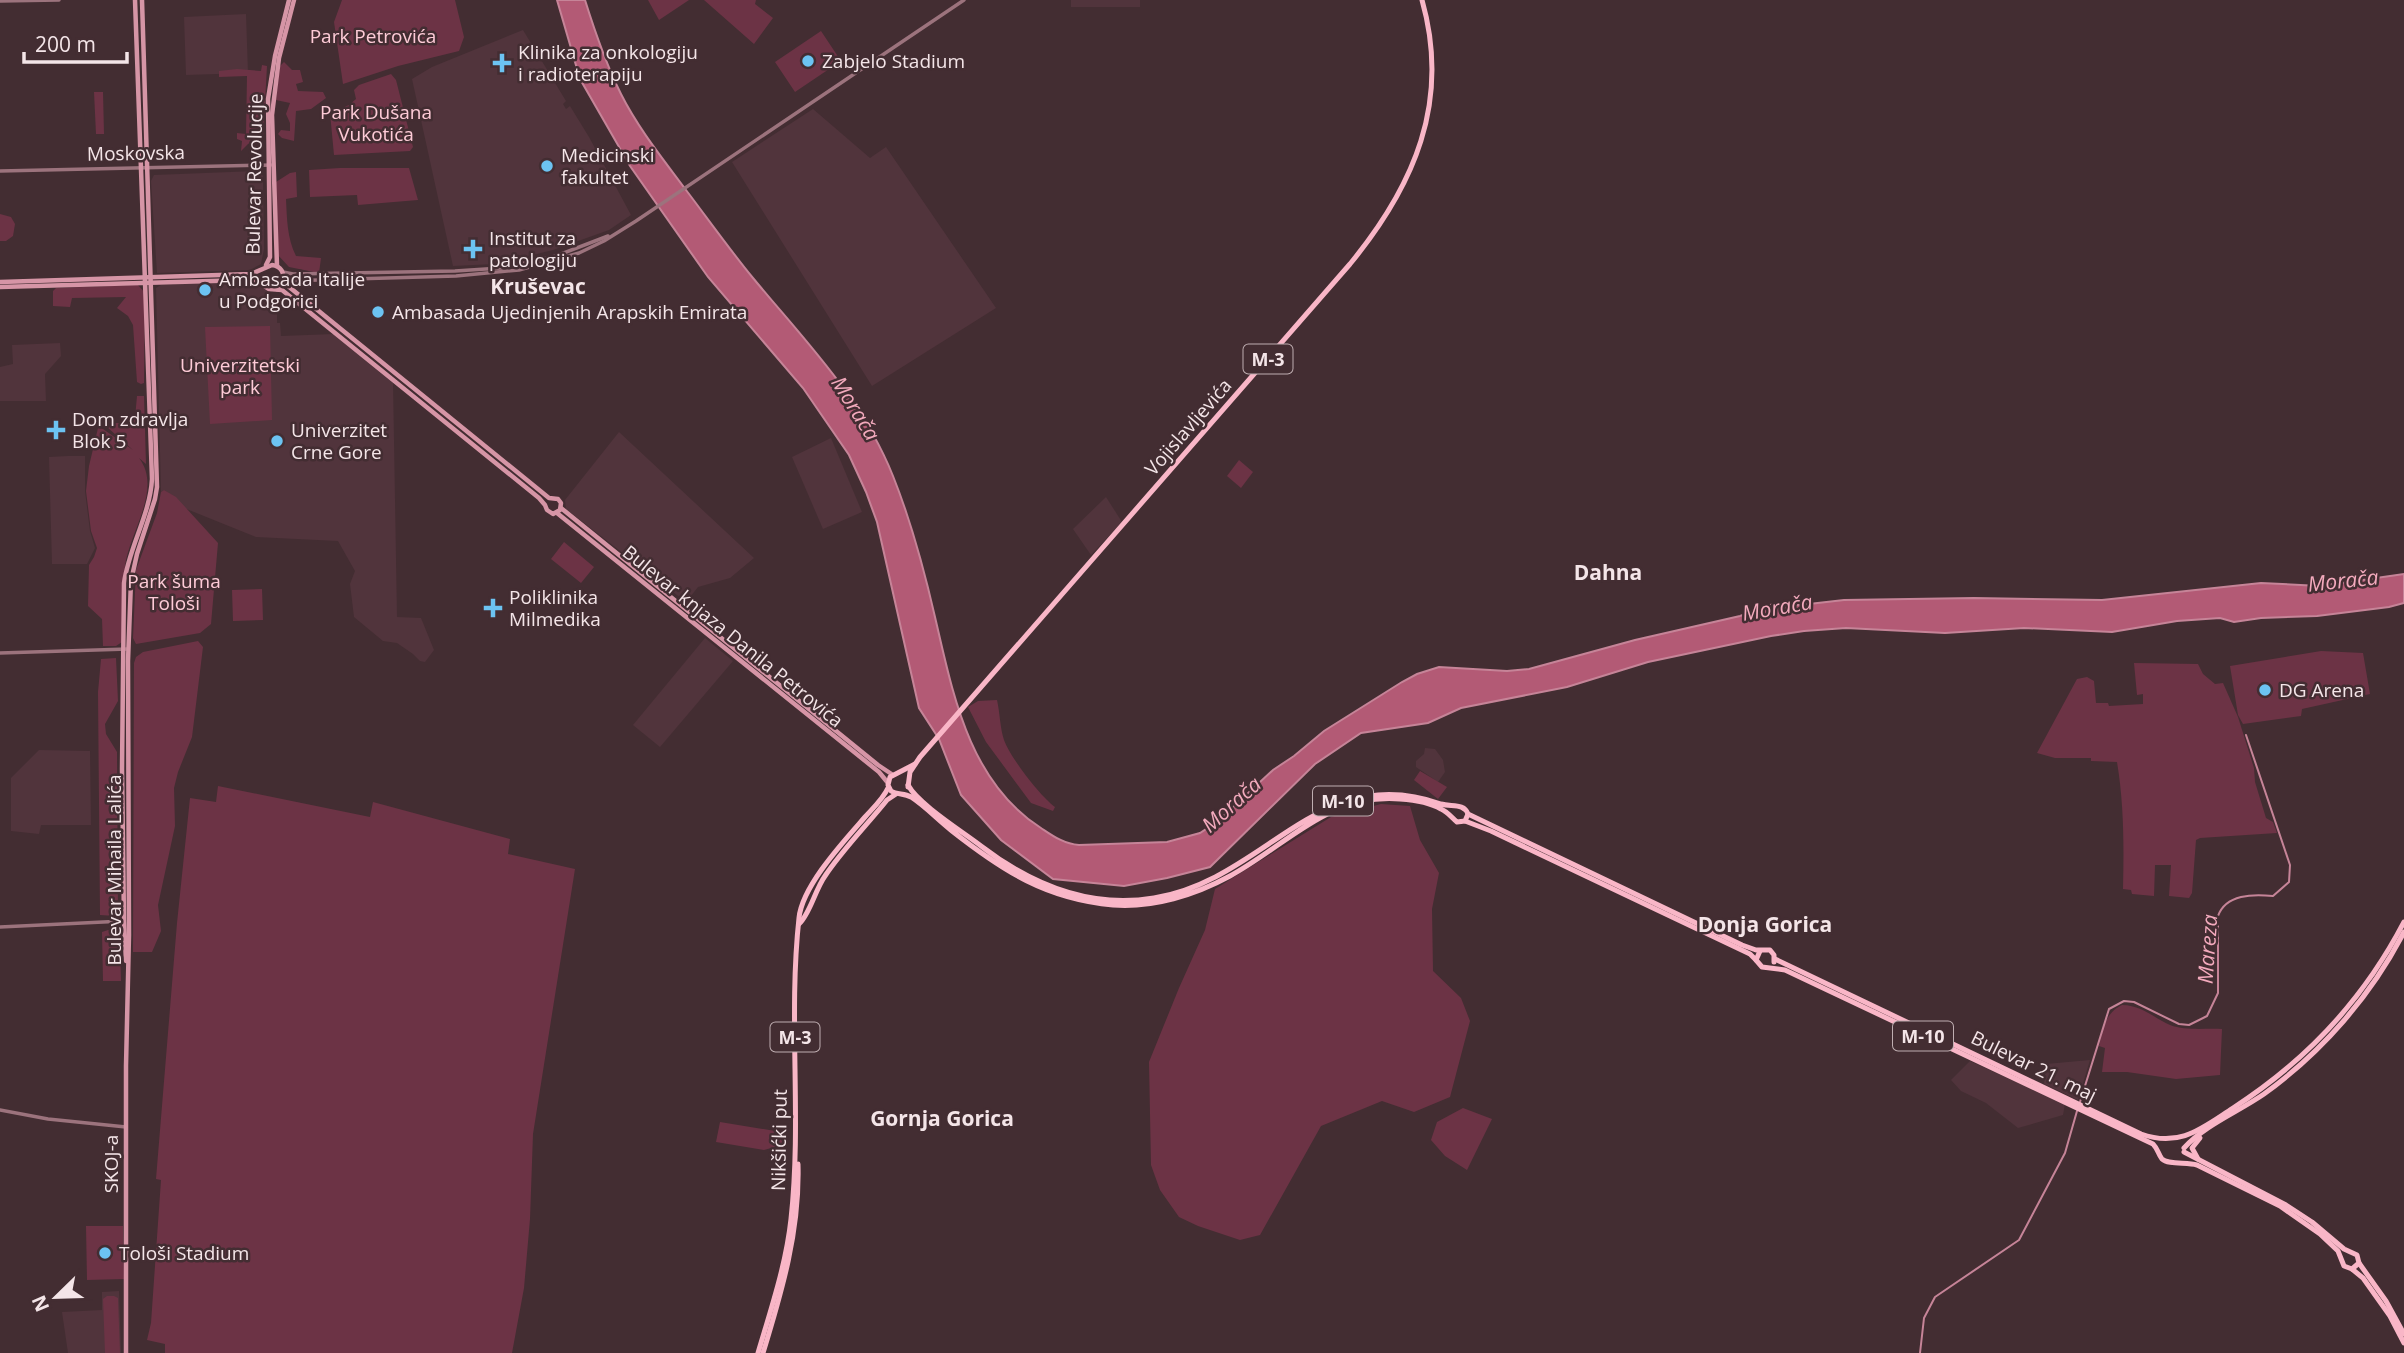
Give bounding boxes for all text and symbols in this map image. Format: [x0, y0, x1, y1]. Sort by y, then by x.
scale bar [24, 21, 128, 65]
park label: Park Petrovića [310, 23, 436, 49]
text: 200 m [35, 30, 96, 58]
place label: Klinika za onkologiju i radioterapiju [518, 39, 698, 87]
place label: Zabjelo Stadium [822, 48, 965, 74]
marker: Klinika za onkologiju i radioterapiju [492, 53, 512, 73]
marker: Zabjelo Stadium [800, 53, 816, 69]
street label: Bulevar Revolucije [240, 93, 268, 255]
park label: Park Dušana Vukotića [320, 99, 432, 147]
street label: Moskovska [87, 139, 185, 167]
place label: Medicinski fakultet [561, 142, 655, 190]
marker: Medicinski fakultet [539, 158, 555, 174]
place label: Institut za patologiju [489, 225, 577, 273]
marker: Institut za patologiju [463, 239, 483, 259]
place label: Ambasada Italije u Podgorici [219, 266, 365, 314]
district label: Kruševac [490, 272, 586, 300]
marker: Ambasada Italije u Podgorici [197, 282, 213, 298]
place label: Ambasada Ujedinjenih Arapskih Emirata [392, 299, 747, 325]
marker: Ambasada Ujedinjenih Arapskih Emirata [370, 304, 386, 320]
road number: M-3 [1244, 344, 1292, 374]
park label: Univerzitetski park [180, 352, 300, 400]
water label: Morača [825, 370, 887, 446]
street label: Vojislavljevića [1139, 373, 1237, 481]
place label: Dom zdravlja Blok 5 [72, 406, 188, 454]
place label: Univerzitet Crne Gore [291, 417, 387, 465]
marker: Dom zdravlja Blok 5 [46, 420, 66, 440]
marker: Univerzitet Crne Gore [269, 433, 285, 449]
street label: Bulevar knjaza Danila Petrovića [617, 539, 849, 733]
district label: Dahna [1574, 558, 1642, 586]
water label: Morača [2306, 562, 2380, 598]
park label: Park šuma Tološi [127, 568, 221, 616]
place label: Poliklinika Milmedika [509, 584, 601, 632]
water label: Morača [1740, 587, 1814, 627]
marker: Poliklinika Milmedika [483, 598, 503, 618]
place label: DG Arena [2279, 677, 2364, 703]
marker: DG Arena [2257, 682, 2273, 698]
water label: Morača [1195, 770, 1267, 838]
street label: Bulevar Mihaila Lalića [101, 774, 127, 966]
road number: M-10 [1313, 786, 1373, 816]
district label: Donja Gorica [1698, 910, 1832, 938]
water label: Mareza [2191, 913, 2223, 985]
road number: M-10 [1893, 1021, 1953, 1050]
road number: M-3 [770, 1022, 820, 1052]
street label: Bulevar 21. maj [1967, 1024, 2101, 1108]
street label: Nikšićki put [765, 1089, 793, 1191]
district label: Gornja Gorica [870, 1104, 1014, 1132]
street label: SKOJ-a [98, 1135, 124, 1193]
place label: Tološi Stadium [119, 1240, 249, 1266]
marker: Tološi Stadium [97, 1245, 113, 1261]
north arrow [21, 1262, 91, 1332]
text: N [25, 1291, 55, 1316]

